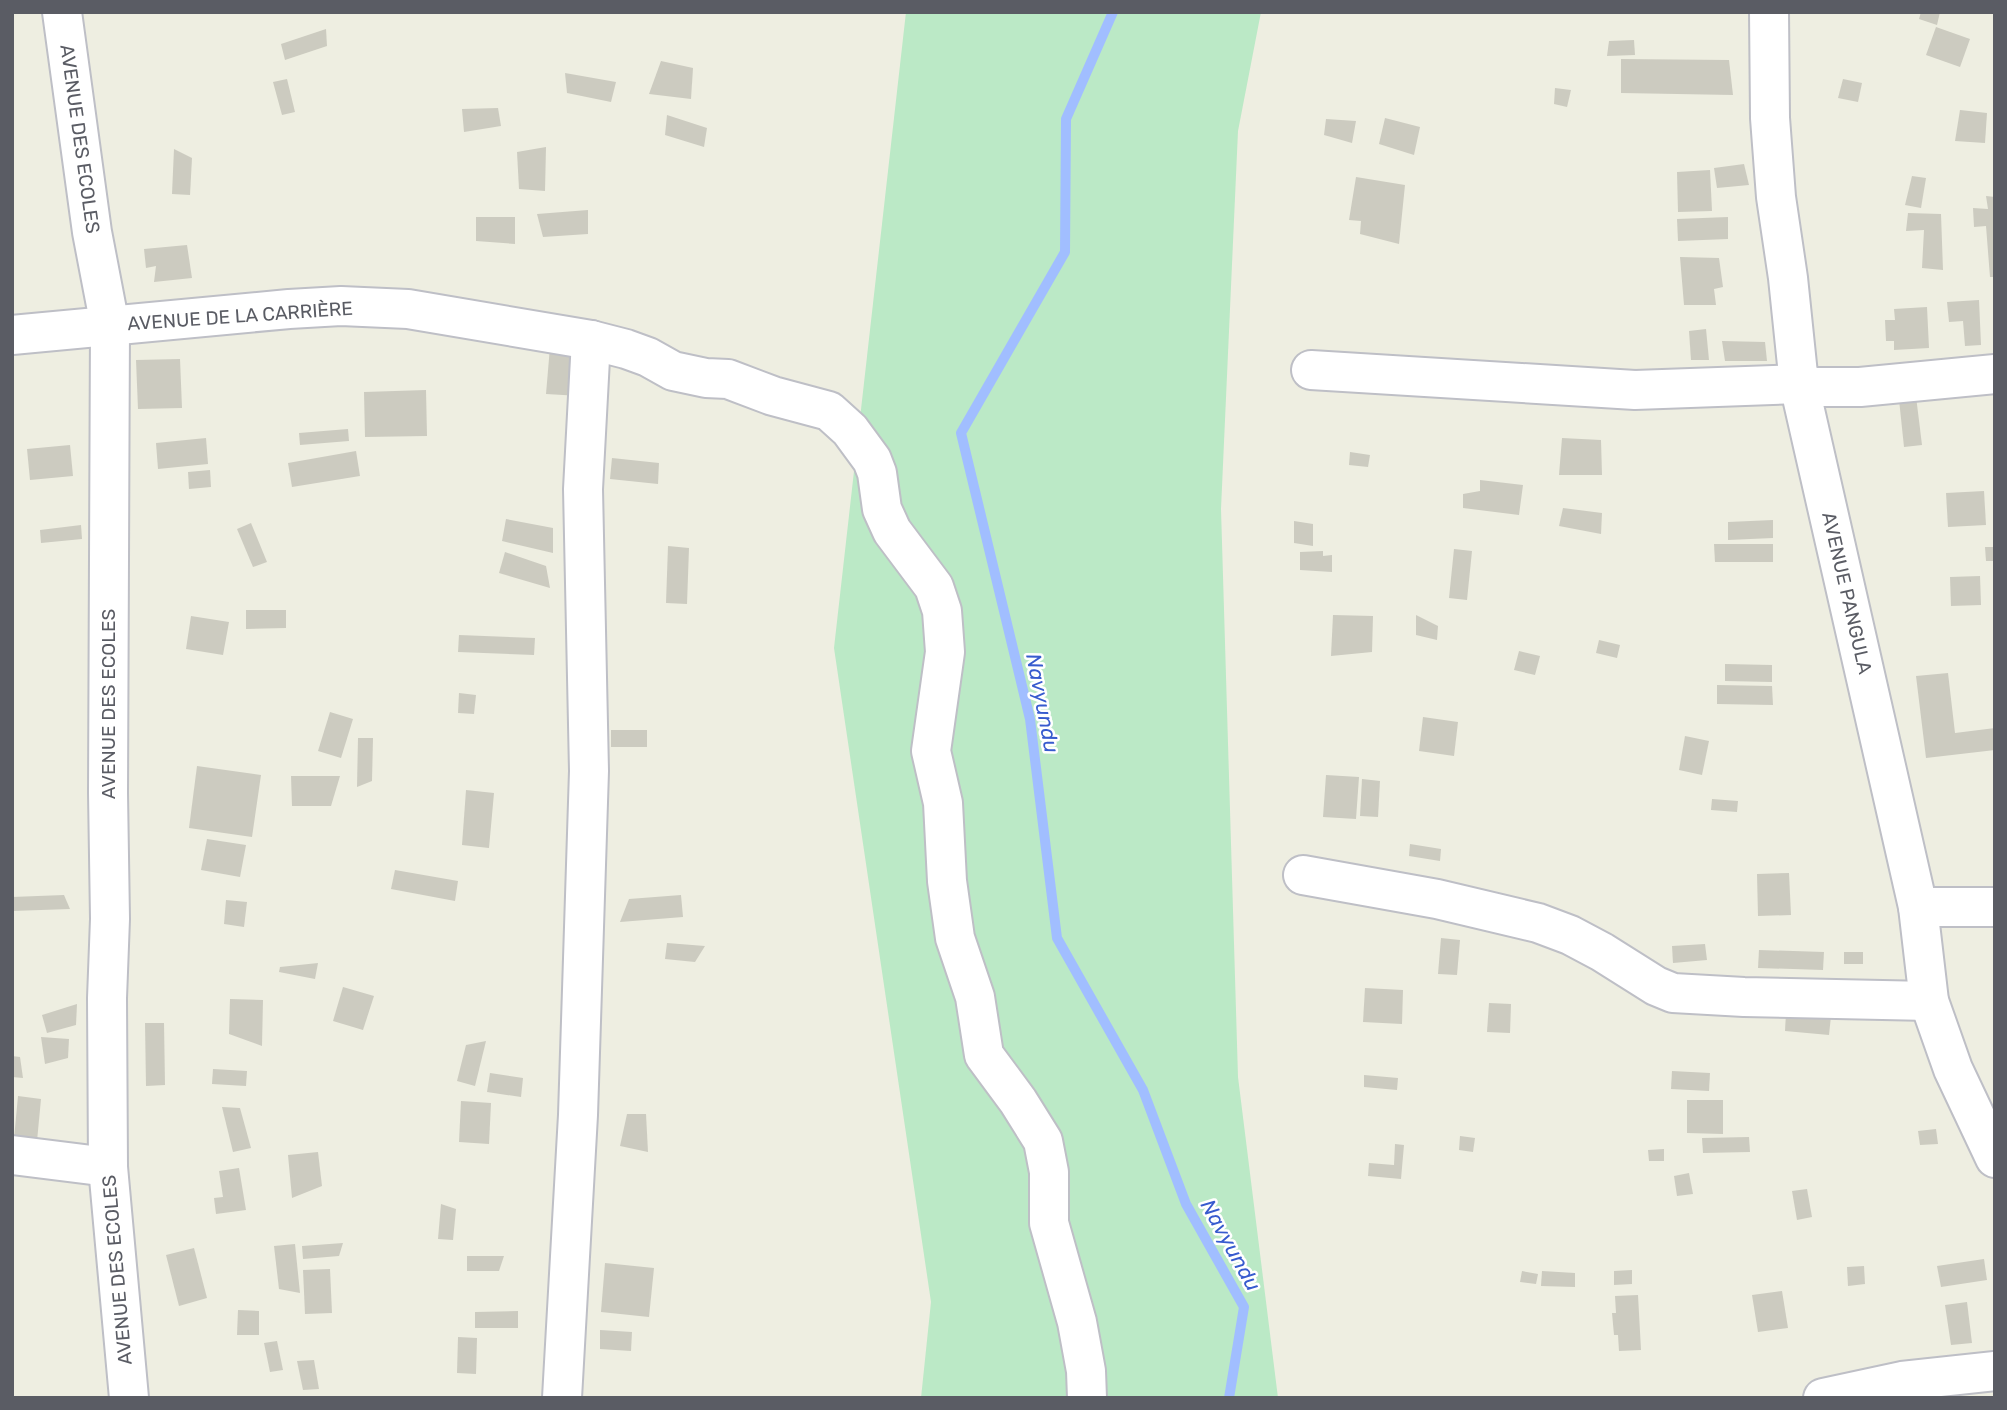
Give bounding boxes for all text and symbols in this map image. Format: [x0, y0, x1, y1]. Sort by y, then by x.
street label: AVENUE DES ECOLES [55, 43, 105, 235]
street label: AVENUE DE LA CARRIÈRE [126, 297, 354, 335]
street label: AVENUE PANGULA [1817, 510, 1877, 676]
street label: AVENUE DES ECOLES [97, 609, 120, 799]
water label: Navyundu [1021, 651, 1065, 755]
street label: AVENUE DES ECOLES [97, 1174, 137, 1366]
water label: Navyundu [1196, 1195, 1267, 1295]

